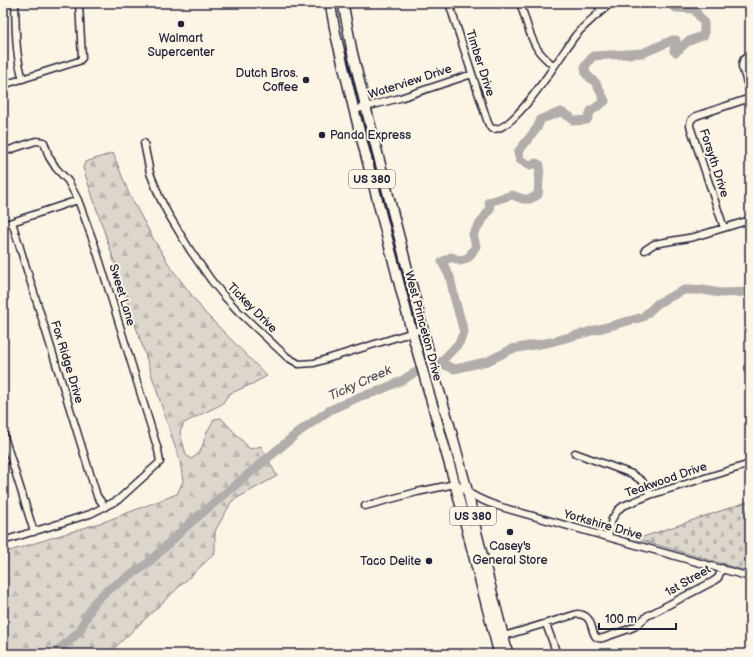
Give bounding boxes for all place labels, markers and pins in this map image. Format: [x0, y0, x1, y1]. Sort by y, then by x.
marker: Walmart Supercenter [176, 19, 186, 29]
place label: Walmart Supercenter [147, 31, 215, 60]
place label: Dutch Bros. Coffee [236, 66, 298, 95]
marker: Dutch Bros. Coffee [301, 75, 311, 85]
place label: Panda Express [330, 128, 411, 143]
marker: Panda Express [317, 130, 327, 140]
marker: Casey's General Store [505, 527, 515, 537]
place label: Casey's General Store [472, 539, 548, 568]
place label: Taco Delite [360, 554, 421, 569]
marker: Taco Delite [424, 556, 434, 566]

